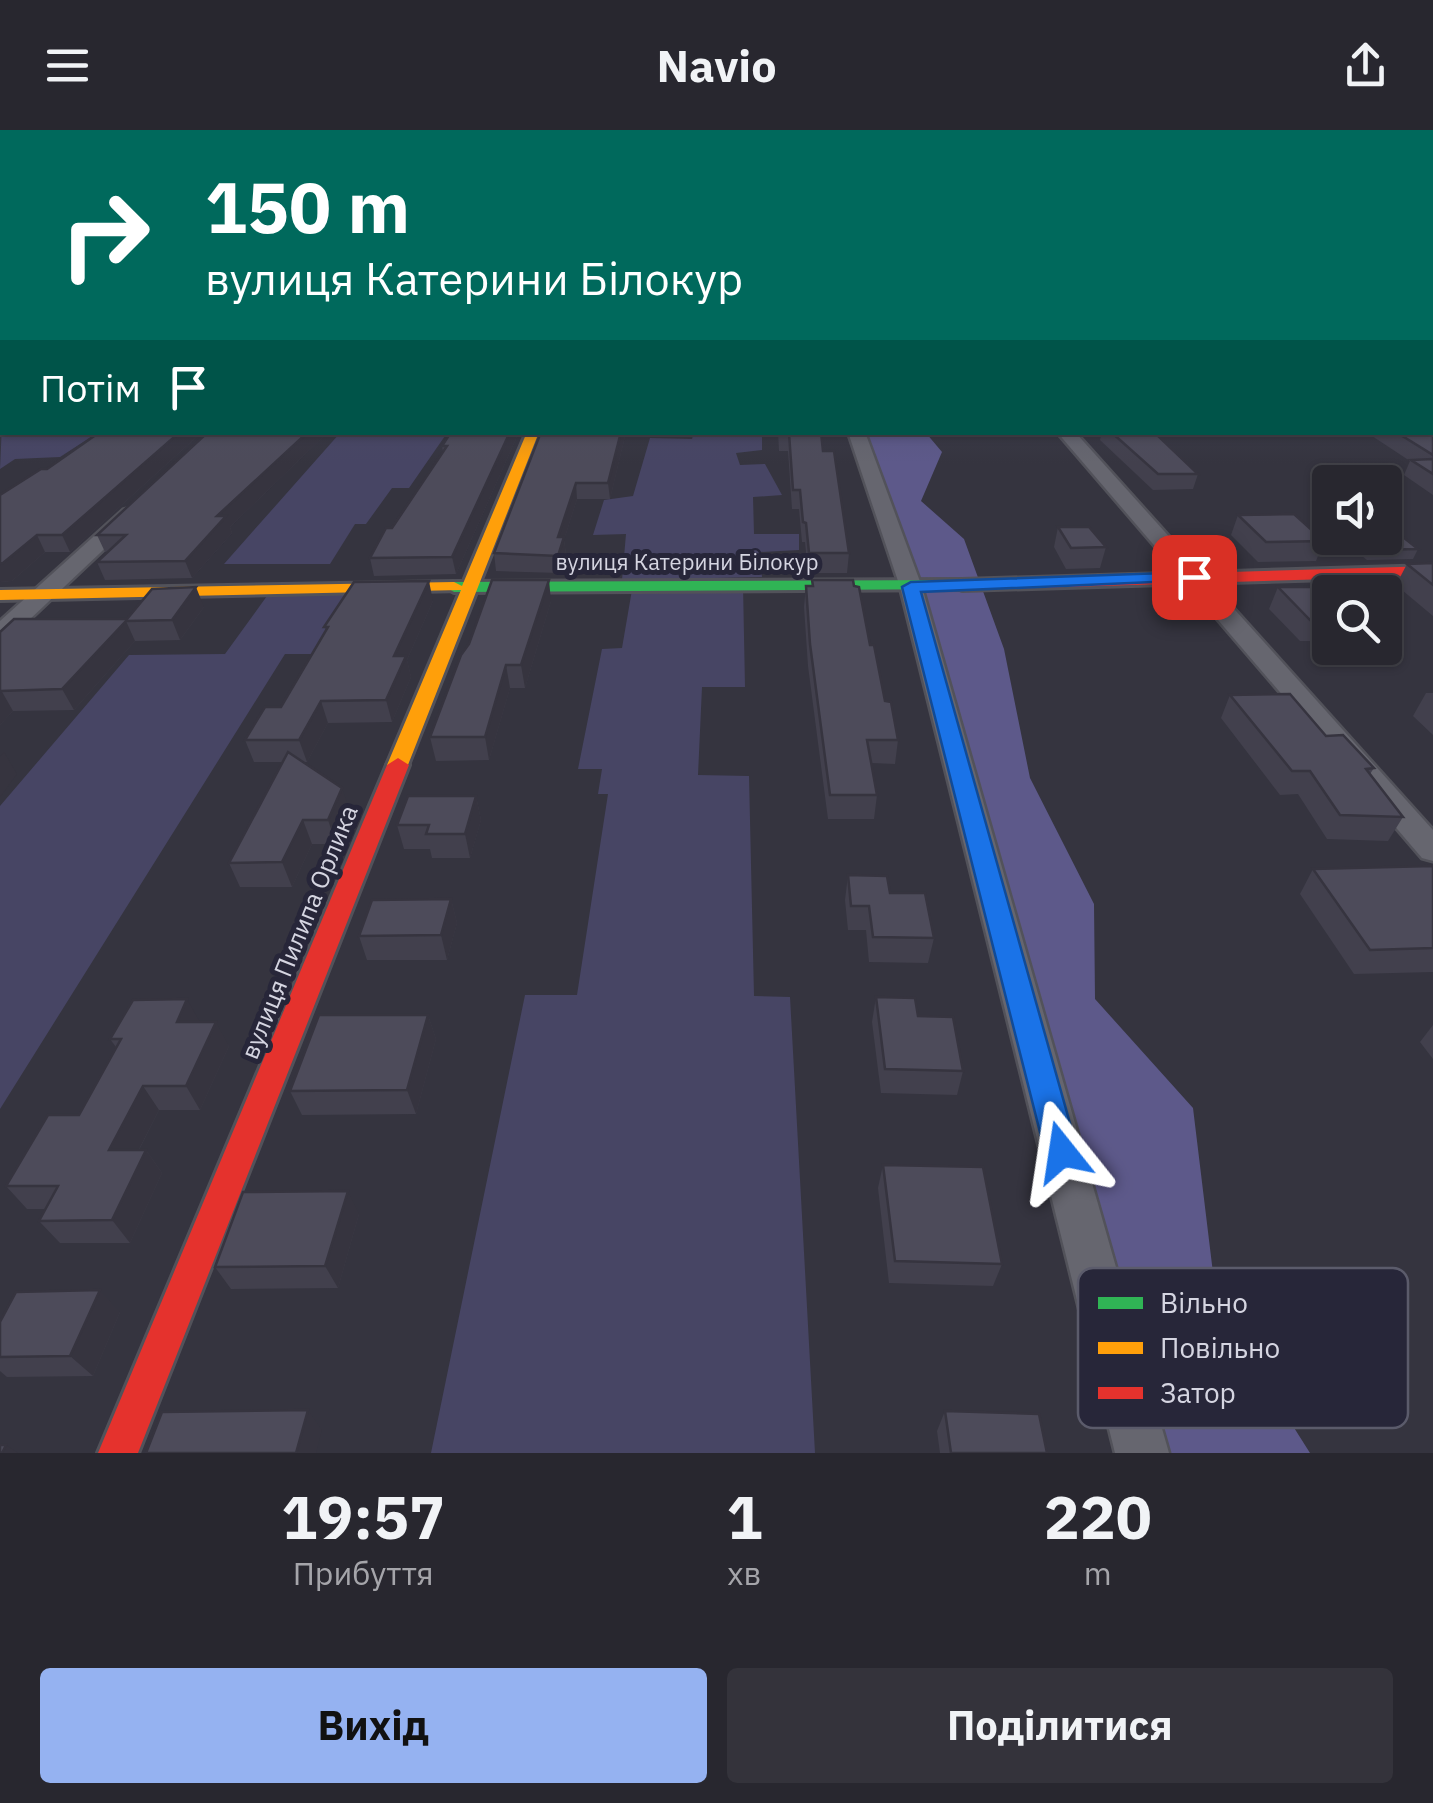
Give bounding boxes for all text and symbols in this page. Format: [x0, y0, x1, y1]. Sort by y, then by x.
text: Navio [656, 36, 777, 94]
icon: menu [40, 38, 95, 93]
icon: share [1338, 38, 1393, 93]
text: 150 m [205, 161, 410, 252]
icon: right [40, 170, 170, 300]
text: вулиця Катерини Білокур [205, 249, 743, 307]
icon: arrive [161, 360, 216, 415]
text: Потім [40, 363, 141, 412]
map controls [1312, 465, 1402, 665]
button: sound [1312, 465, 1402, 555]
pin [1152, 535, 1237, 620]
street label: вулиця Катерини Білокур [555, 547, 819, 576]
icon: arrive [1167, 550, 1222, 605]
button: search [1312, 575, 1402, 665]
street label: вулиця Пилипа Орлика [232, 800, 365, 1064]
position arrow [1010, 1100, 1114, 1204]
legend [1078, 1268, 1408, 1428]
text: Вільно [1160, 1284, 1248, 1321]
text: Повільно [1160, 1329, 1280, 1366]
text: Затор [1160, 1374, 1236, 1411]
text: 19:57 [281, 1477, 445, 1556]
text: 1 [726, 1477, 762, 1556]
text: 220 [1044, 1477, 1152, 1556]
text: Прибуття [293, 1552, 434, 1594]
text: хв [727, 1552, 761, 1594]
text: m [1084, 1552, 1112, 1594]
button: Вихід [40, 1668, 707, 1783]
button: Поділитися [727, 1668, 1393, 1783]

